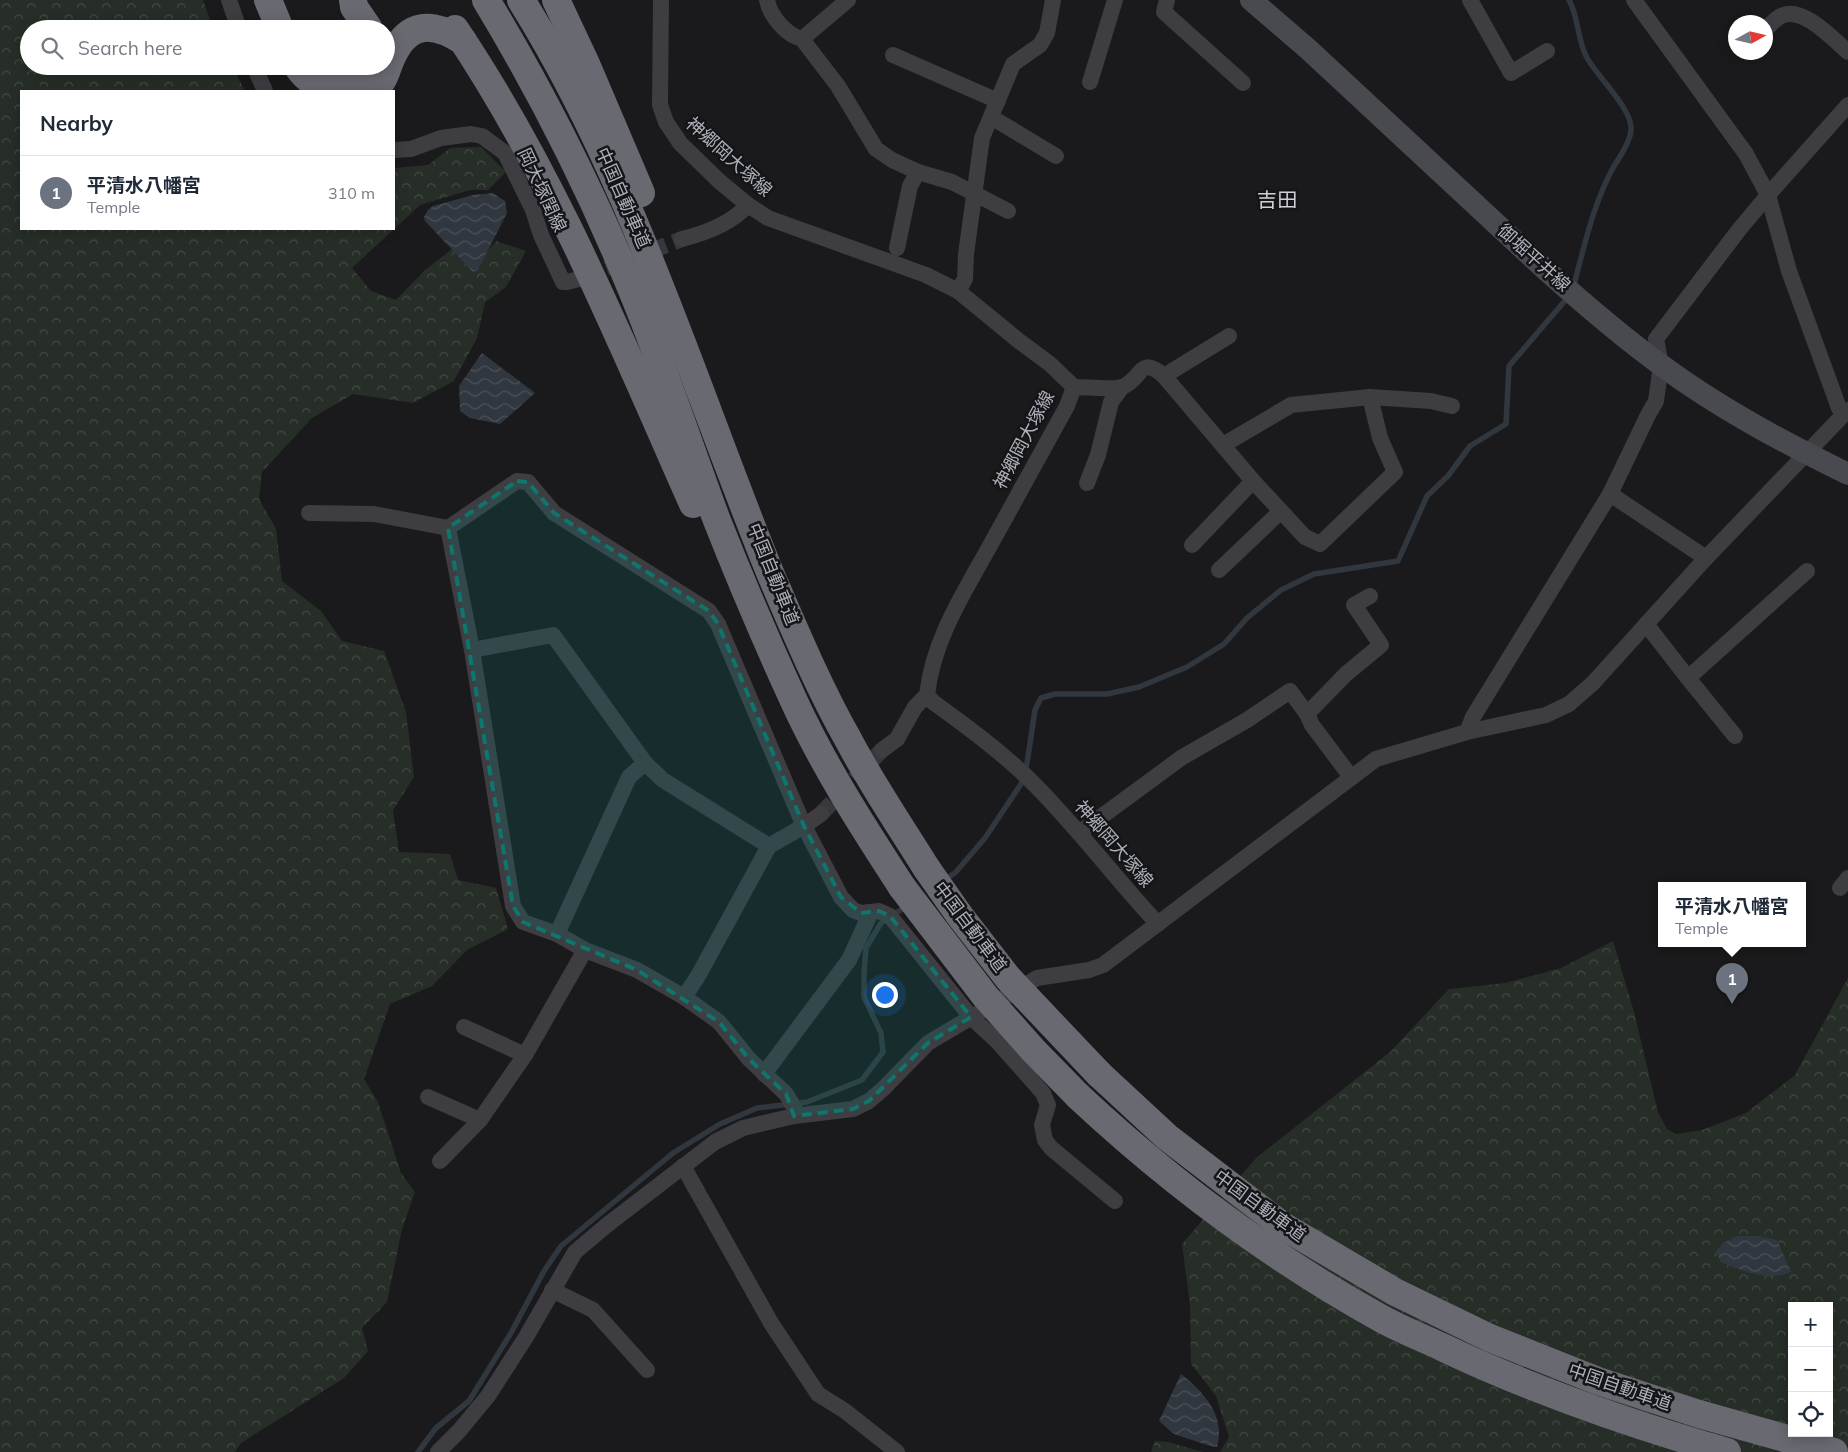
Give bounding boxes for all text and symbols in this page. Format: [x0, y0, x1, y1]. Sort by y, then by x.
north arrow [1728, 15, 1773, 60]
search box [20, 20, 395, 75]
icon: search [38, 34, 66, 62]
text: Search here [78, 36, 182, 60]
text: Nearby [40, 110, 113, 136]
street label: 神郷岡大塚線 [682, 112, 777, 201]
street label: 岡大塚閏線 [513, 144, 572, 235]
street label: 中国自動車道 [591, 144, 656, 252]
text: 平清水八幡宮 [87, 173, 201, 197]
text: 1 [51, 183, 61, 203]
text: 310 m [328, 183, 375, 203]
district label: 吉田 [1257, 187, 1297, 212]
text: Temple [87, 197, 140, 217]
street label: 御堀平井線 [1493, 219, 1575, 296]
street label: 神郷岡大塚線 [988, 387, 1059, 493]
street label: 中国自動車道 [743, 519, 804, 628]
street label: 神郷岡大塚線 [1070, 795, 1158, 892]
street label: 中国自動車道 [929, 877, 1012, 977]
popup [1658, 882, 1806, 947]
text: 平清水八幡宮 [1675, 894, 1789, 918]
text: Temple [1675, 918, 1728, 938]
pin: 1 [1716, 963, 1748, 1004]
your location [872, 982, 898, 1008]
street label: 中国自動車道 [1210, 1165, 1311, 1247]
map controls [1788, 1302, 1833, 1437]
button: + [1788, 1302, 1833, 1347]
button: − [1788, 1347, 1833, 1392]
street label: 中国自動車道 [1565, 1358, 1675, 1415]
button: locate [1788, 1392, 1833, 1437]

